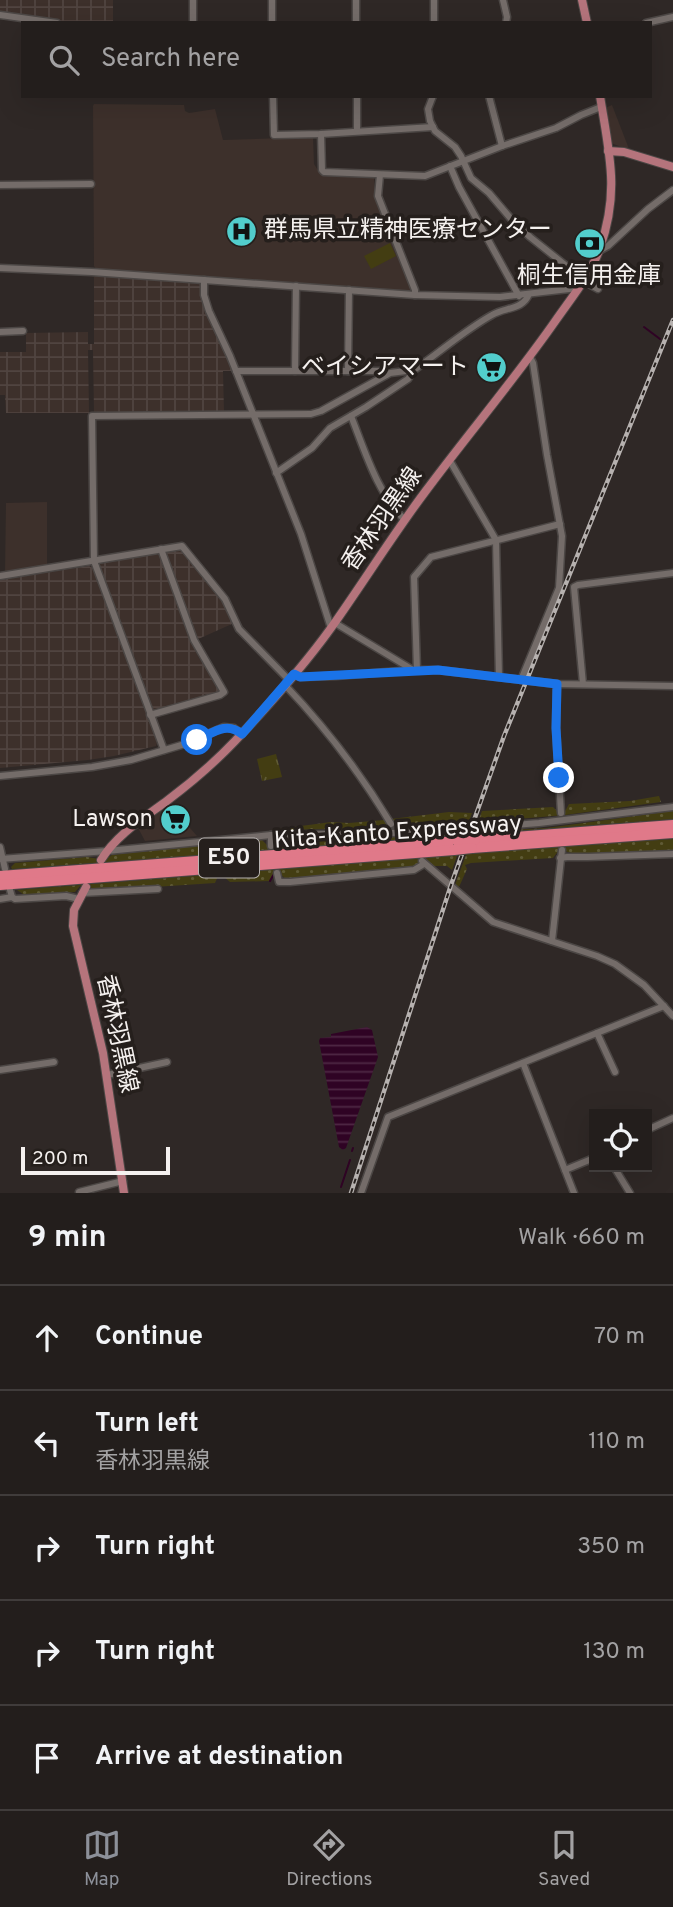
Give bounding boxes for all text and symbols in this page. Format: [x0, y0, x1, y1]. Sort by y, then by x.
search box [21, 21, 652, 98]
icon: search [45, 41, 83, 79]
text: Search here [101, 43, 240, 76]
hospital icon: 群馬県立精神医療センター [224, 214, 258, 248]
place label: 群馬県立精神医療センター [264, 216, 552, 246]
bank icon: 桐生信用金庫 [572, 226, 606, 260]
place label: 桐生信用金庫 [517, 262, 661, 292]
supermarket icon: ベイシアマート [475, 351, 509, 385]
place label: ベイシアマート [301, 353, 469, 383]
street label: 香林羽黒線 [336, 462, 430, 578]
route start [181, 724, 212, 755]
route end [543, 762, 574, 793]
supermarket icon: Lawson [159, 803, 193, 837]
place label: Lawson [72, 805, 153, 835]
street label: Kita-Kanto Expressway [273, 809, 523, 857]
road number: E50 [199, 838, 259, 878]
street label: 香林羽黒線 [89, 972, 143, 1096]
map controls [589, 1109, 652, 1172]
button: locate [589, 1109, 652, 1172]
scale bar [21, 1144, 170, 1176]
text: 200 m [32, 1147, 88, 1171]
text: 9 min [28, 1220, 106, 1257]
text: Walk · 660 m [518, 1224, 645, 1253]
icon: ahead [28, 1319, 66, 1357]
text: Continue [95, 1321, 203, 1354]
text: 70 m [594, 1323, 645, 1352]
text: Turn left [95, 1408, 199, 1441]
icon: left [28, 1424, 66, 1462]
text: 110 m [588, 1428, 645, 1457]
text: 香林羽黒線 [95, 1448, 210, 1477]
icon: right [28, 1529, 66, 1567]
text: Turn right [95, 1531, 215, 1564]
text: 350 m [577, 1533, 645, 1562]
icon: right [28, 1634, 66, 1672]
text: Turn right [95, 1636, 215, 1669]
text: 130 m [583, 1638, 645, 1667]
icon: arrive [28, 1739, 66, 1777]
text: Arrive at destination [95, 1741, 343, 1774]
tab: Map [83, 1826, 121, 1892]
tab: Directions [286, 1826, 373, 1892]
tab: Saved [538, 1826, 590, 1892]

